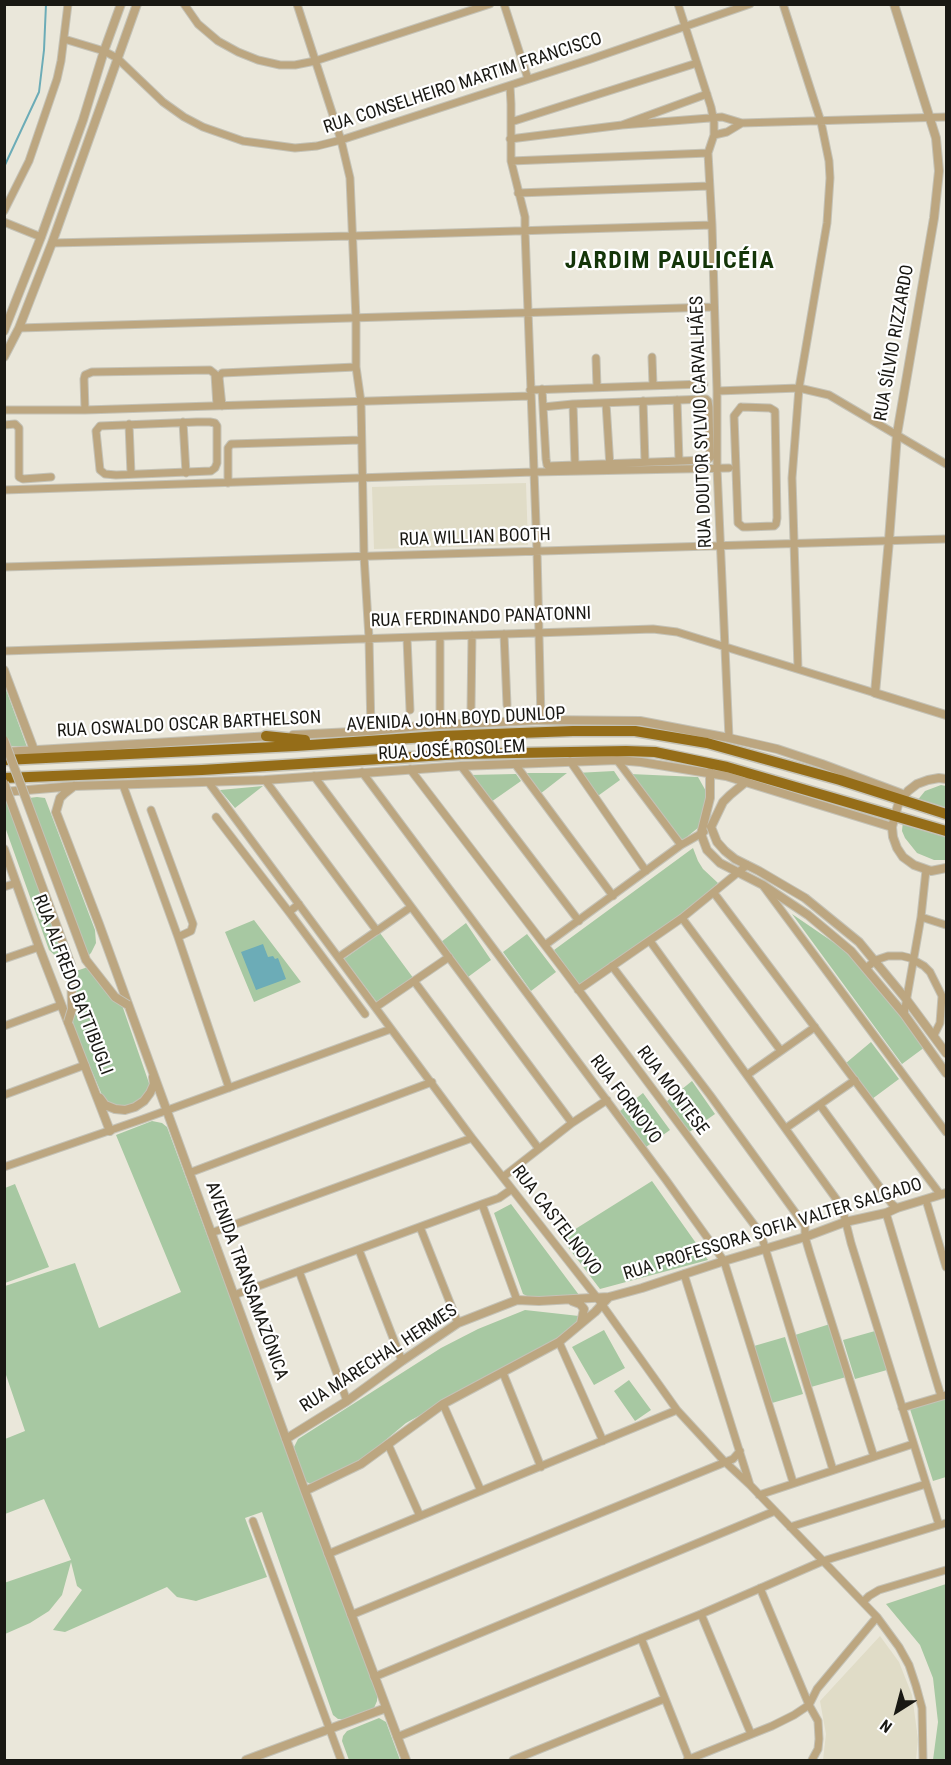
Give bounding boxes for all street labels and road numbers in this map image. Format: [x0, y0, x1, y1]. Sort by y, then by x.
street label: RUA CONSELHEIRO MARTIM FRANCISCO [321, 29, 605, 139]
street label: RUA SÍLVIO RIZZARDO [871, 263, 919, 423]
street label: RUA DOUTOR SYLVIO CARVALHÃES [687, 295, 717, 549]
street label: RUA WILLIAN BOOTH [399, 525, 551, 551]
street label: RUA FERDINANDO PANATONNI [370, 603, 592, 633]
street label: AVENIDA JOHN BOYD DUNLOP [346, 703, 566, 737]
street label: RUA OSWALDO OSCAR BARTHELSON [56, 707, 322, 743]
street label: RUA JOSÉ ROSOLEM [378, 736, 526, 766]
street label: RUA ALFREDO BATTIBUGLI [28, 892, 116, 1078]
street label: RUA MONTESE [632, 1042, 712, 1140]
street label: RUA FORNOVO [585, 1051, 665, 1149]
street label: RUA CASTELNOVO [506, 1162, 606, 1280]
street label: RUA PROFESSORA SOFIA VALTER SALGADO [621, 1174, 925, 1286]
street label: AVENIDA TRANSAMAZÔNICA [200, 1179, 292, 1383]
street label: RUA MARECHAL HERMES [296, 1300, 462, 1418]

